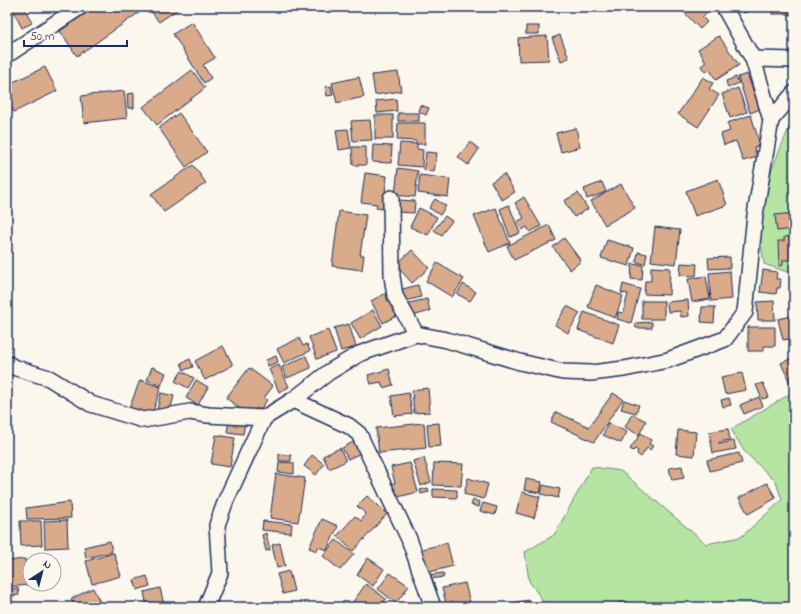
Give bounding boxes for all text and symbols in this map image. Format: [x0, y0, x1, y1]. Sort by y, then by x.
scale bar [24, 22, 127, 48]
text: 50 m [30, 28, 54, 46]
north arrow [22, 552, 62, 592]
text: N [40, 556, 55, 573]

